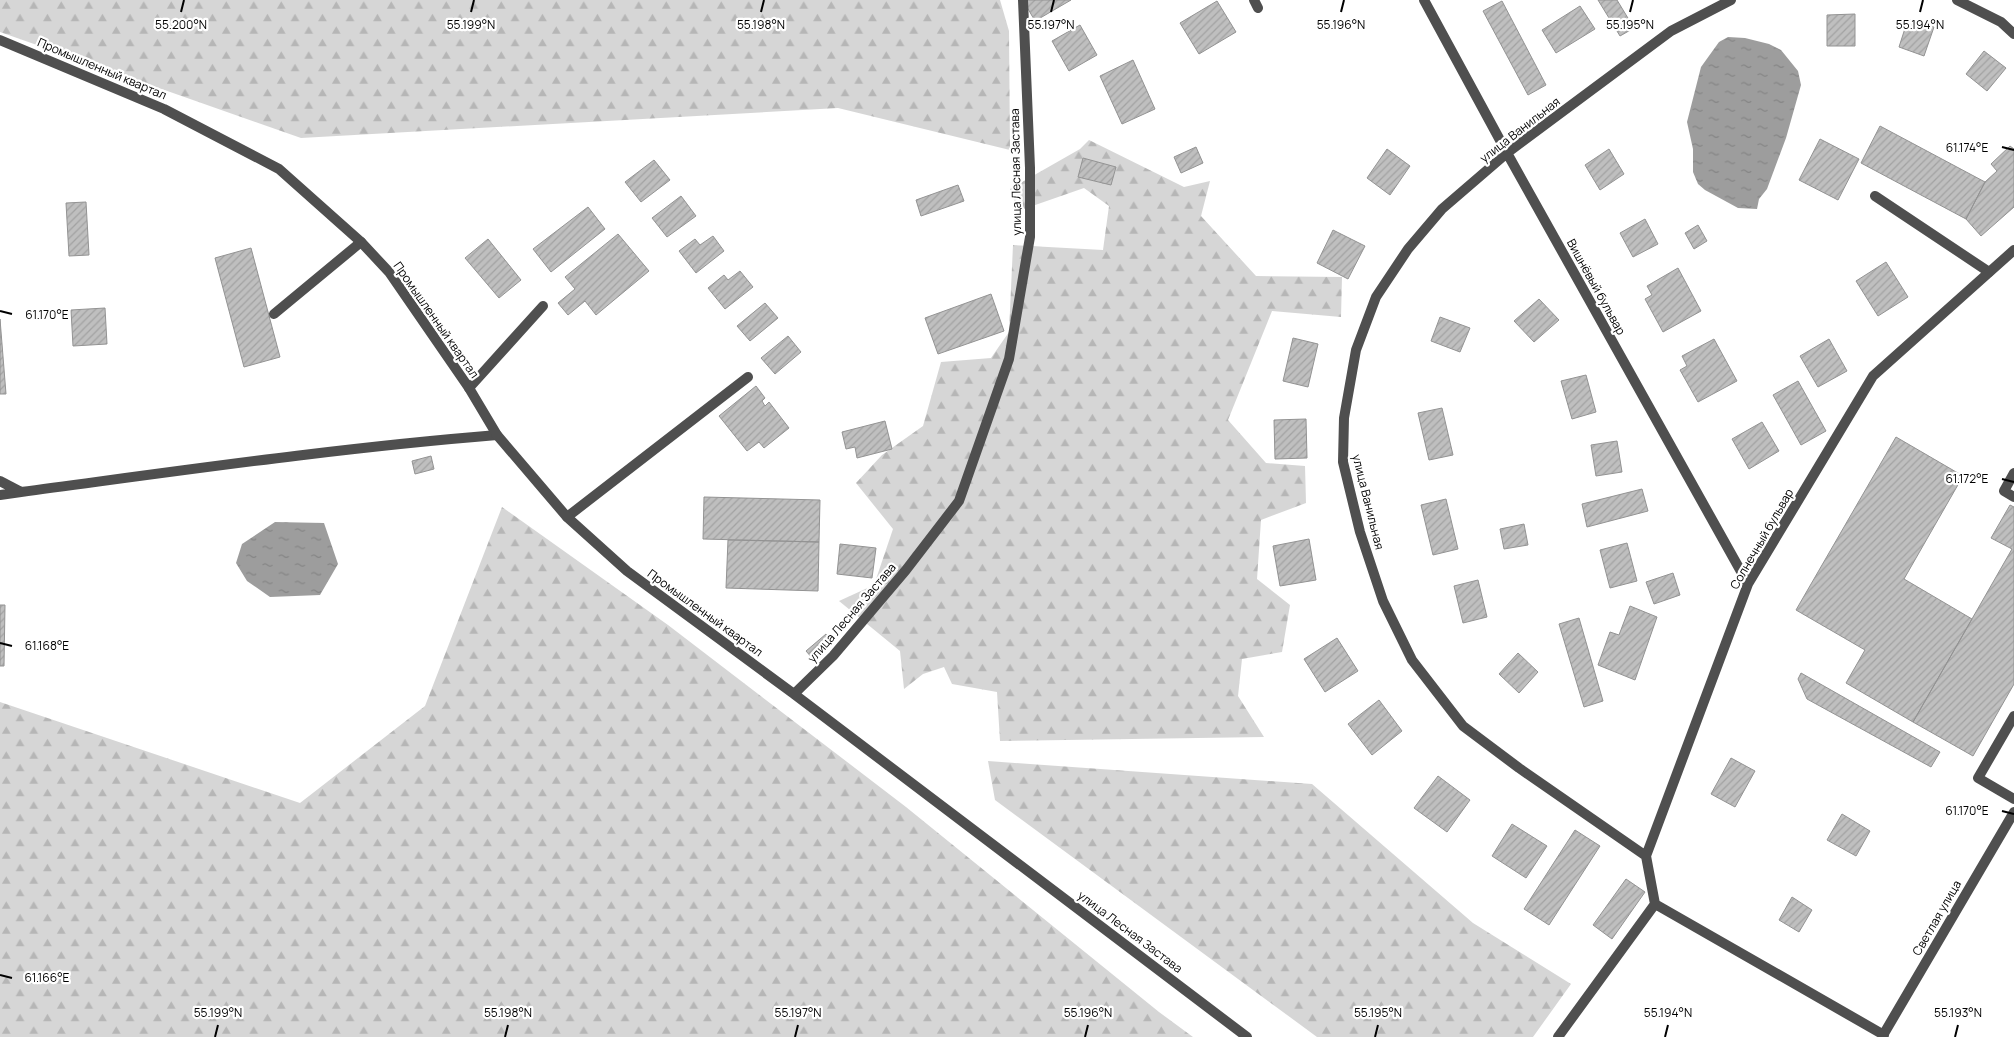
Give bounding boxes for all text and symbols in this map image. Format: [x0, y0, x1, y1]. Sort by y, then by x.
text: 55.200°N [155, 16, 207, 33]
text: 55.199°N [447, 16, 495, 33]
text: 55.198°N [737, 16, 785, 33]
text: 55.197°N [1027, 16, 1075, 33]
text: 55.196°N [1317, 16, 1365, 33]
text: 55.195°N [1606, 16, 1654, 33]
text: 55.194°N [1896, 16, 1944, 33]
street label: Промышленный квартал [35, 34, 170, 104]
street label: улица Ванильная [1476, 93, 1563, 166]
street label: улица Лесная Застава [1006, 108, 1025, 236]
text: 61.174°E [1946, 139, 1988, 156]
street label: Вишнёвый бульвар [1563, 236, 1630, 338]
street label: Промышленный квартал [390, 258, 483, 382]
text: 61.170°E [25, 306, 69, 323]
street label: улица Ванильная [1348, 452, 1389, 551]
text: 61.172°E [1946, 470, 1989, 487]
street label: Солнечный бульвар [1726, 485, 1797, 592]
street label: улица Лесная Застава [804, 559, 900, 666]
street label: Промышленный квартал [644, 565, 767, 660]
text: 61.168°E [25, 637, 69, 654]
text: 61.170°E [1945, 802, 1989, 819]
street label: Светлая улица [1908, 877, 1965, 959]
street label: улица Лесная Застава [1074, 887, 1186, 977]
text: 61.166°E [25, 969, 70, 986]
text: 55.199°N [194, 1004, 242, 1021]
text: 55.198°N [484, 1004, 532, 1021]
text: 55.197°N [774, 1004, 822, 1021]
text: 55.196°N [1064, 1004, 1112, 1021]
text: 55.195°N [1354, 1004, 1402, 1021]
text: 55.194°N [1644, 1004, 1692, 1021]
text: 55.193°N [1934, 1004, 1982, 1021]

